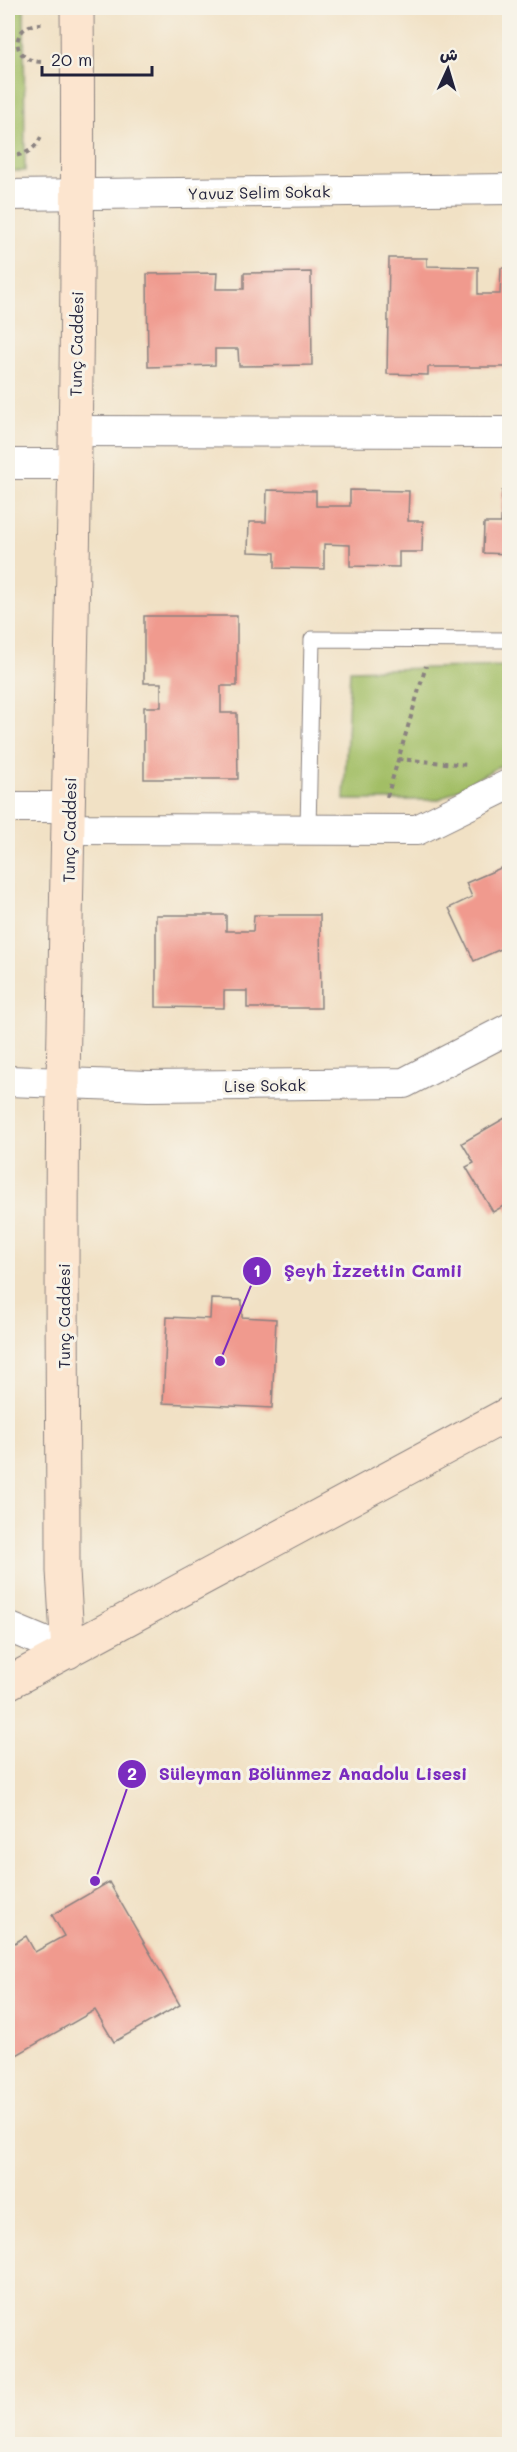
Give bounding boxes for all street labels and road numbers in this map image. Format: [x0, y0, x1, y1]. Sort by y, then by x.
street label: Yavuz Selim Sokak [187, 180, 331, 204]
street label: Tunç Caddesi [65, 291, 87, 397]
street label: Tunç Caddesi [58, 777, 80, 883]
street label: Lise Sokak [224, 1074, 306, 1096]
street label: Tunç Caddesi [53, 1263, 74, 1369]

